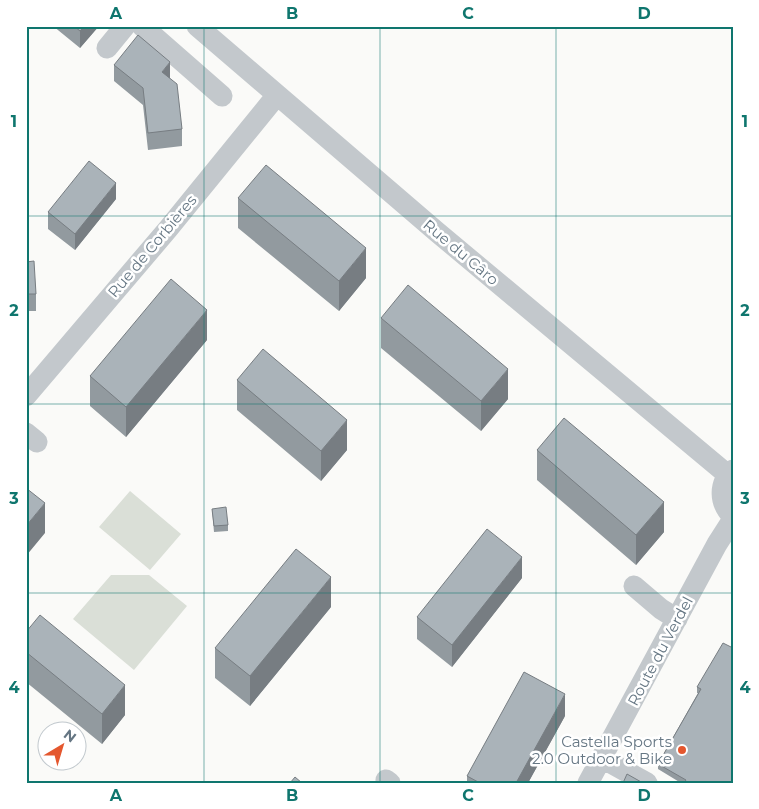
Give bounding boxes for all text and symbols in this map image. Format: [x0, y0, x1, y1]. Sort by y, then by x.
text: A [109, 4, 123, 23]
text: B [286, 4, 298, 23]
text: C [462, 4, 474, 23]
text: D [637, 4, 651, 23]
text: 1 [11, 112, 17, 131]
text: 1 [742, 112, 748, 131]
street label: Rue de Corbières [104, 191, 200, 301]
street label: Rue du Câro [419, 215, 503, 289]
text: 2 [9, 301, 19, 320]
text: 2 [740, 301, 750, 320]
text: 3 [8, 489, 19, 508]
text: 3 [739, 489, 750, 508]
street label: Route du Verdel [623, 593, 697, 709]
text: 4 [8, 678, 20, 697]
text: 4 [739, 678, 751, 697]
north arrow [38, 722, 88, 772]
text: N [60, 725, 80, 746]
place label: Castella Sports 2.0 Outdoor & Bike [532, 732, 672, 768]
marker: Castella Sports 2.0 Outdoor & Bike [676, 744, 688, 756]
text: A [109, 786, 123, 805]
text: B [286, 786, 298, 805]
text: C [462, 786, 474, 805]
text: D [637, 786, 651, 805]

